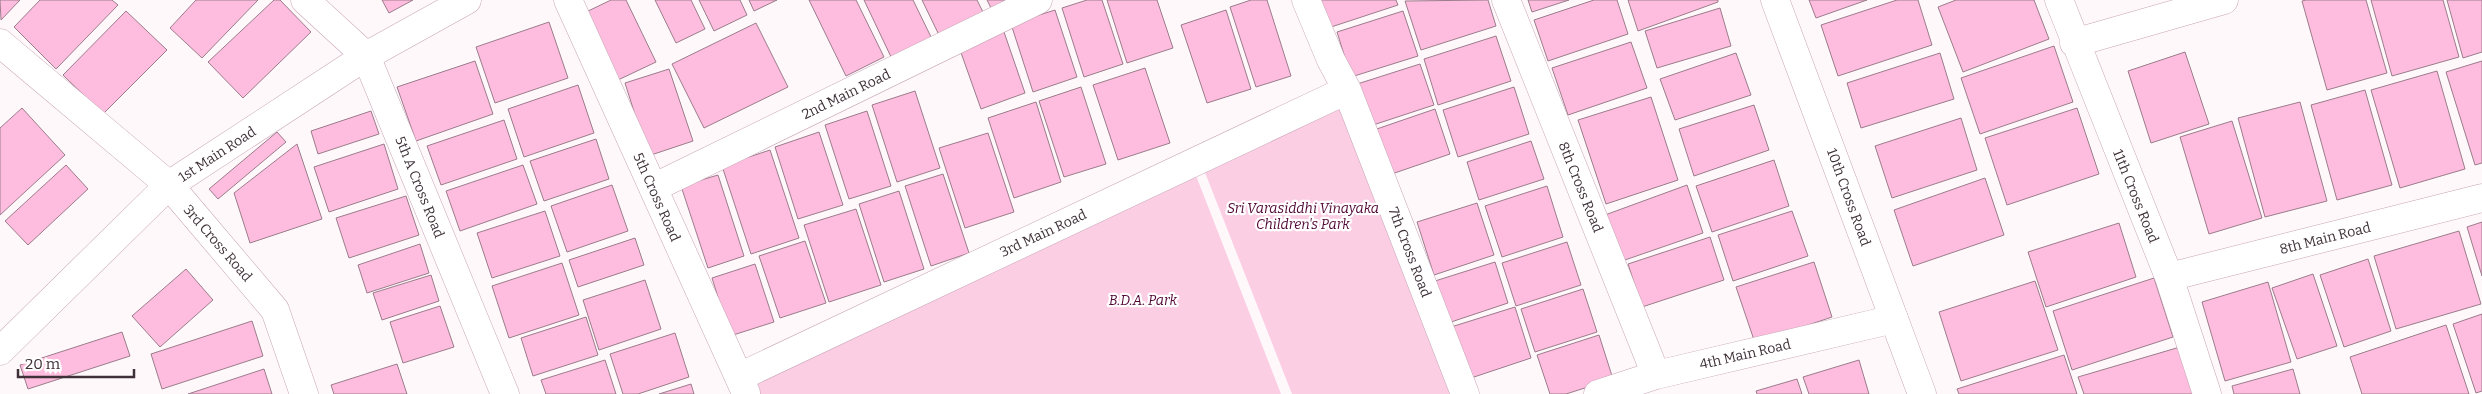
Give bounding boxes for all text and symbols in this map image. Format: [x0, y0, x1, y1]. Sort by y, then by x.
street label: 2nd Main Road [799, 66, 893, 123]
street label: 1st Main Road [175, 123, 259, 186]
street label: 5th A Cross Road [391, 134, 448, 241]
street label: 8th Cross Road [1555, 139, 1606, 235]
street label: 10th Cross Road [1823, 146, 1874, 248]
street label: 11th Cross Road [2109, 147, 2162, 245]
street label: 5th Cross Road [629, 150, 684, 244]
park label: Sri Varasiddhi Vinayaka Children's Park [1227, 200, 1379, 233]
street label: 3rd Cross Road [180, 201, 256, 285]
street label: 7th Cross Road [1385, 205, 1435, 300]
street label: 3rd Main Road [997, 206, 1089, 261]
street label: 8th Main Road [2278, 219, 2372, 258]
park label: B.D.A. Park [1109, 292, 1178, 309]
street label: 4th Main Road [1698, 336, 1792, 373]
scale bar [18, 346, 134, 378]
text: 20 m [25, 355, 61, 373]

